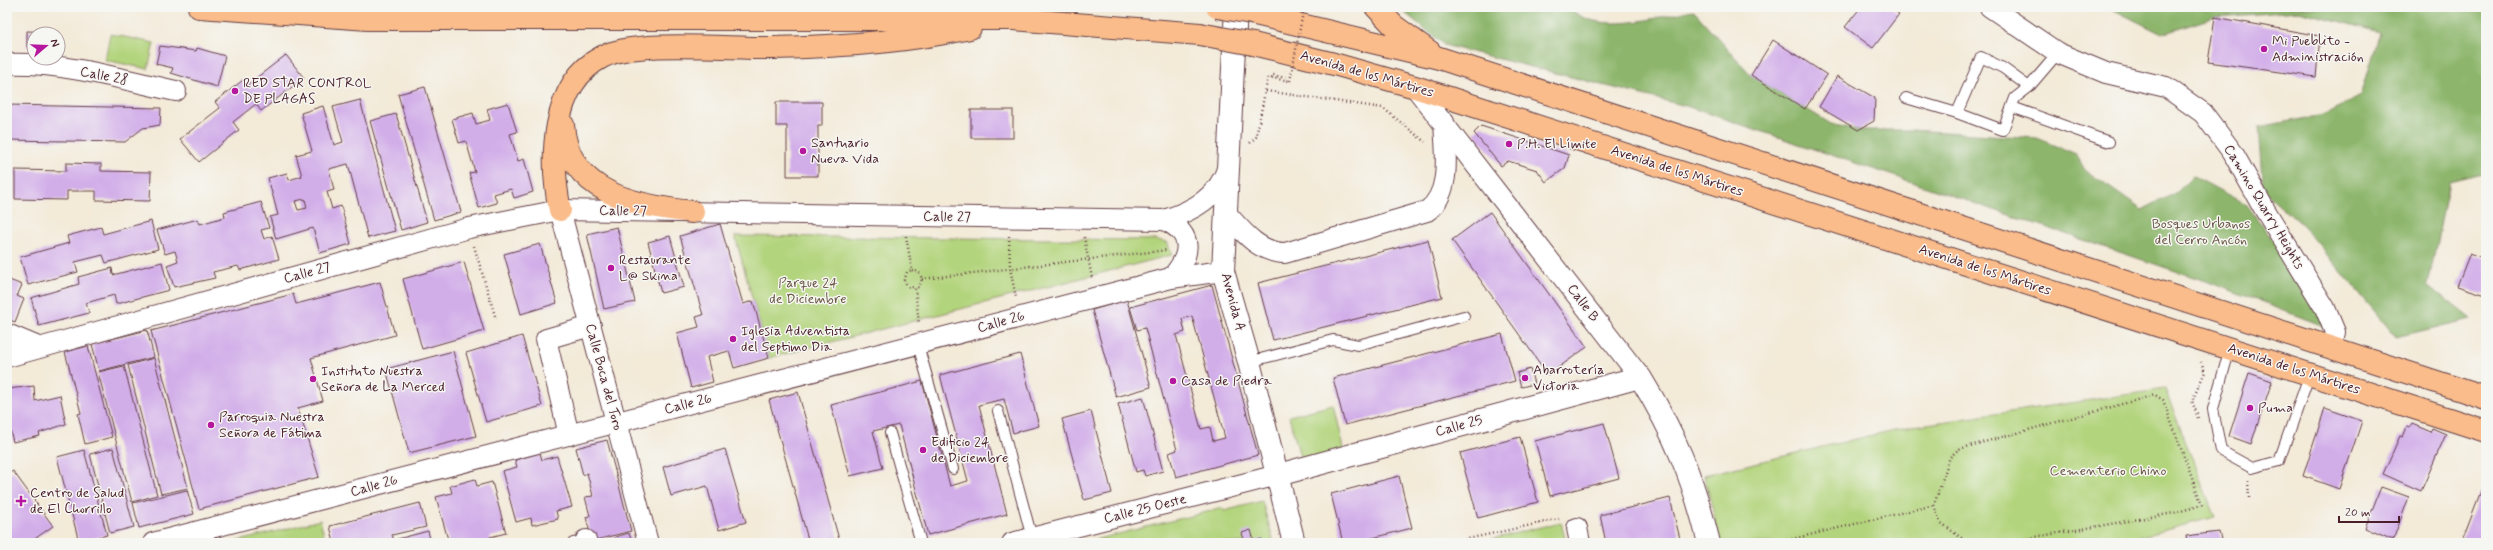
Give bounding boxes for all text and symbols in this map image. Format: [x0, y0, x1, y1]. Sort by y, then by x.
north arrow [26, 26, 66, 66]
place label: Mi Pueblito - Administración [2272, 32, 2364, 66]
text: N [47, 37, 62, 49]
marker: Mi Pueblito - Administración [2259, 44, 2269, 54]
street label: Avenida de los Mártires [1298, 46, 1436, 102]
street label: Calle 28 [79, 63, 129, 89]
place label: RED STAR CONTROL DE PLAGAS [243, 74, 372, 108]
marker: RED STAR CONTROL DE PLAGAS [230, 86, 240, 96]
place label: Santuario Nueva Vida [811, 134, 879, 168]
place label: P.H. El Límite [1517, 135, 1597, 153]
marker: P.H. El Límite [1504, 139, 1514, 149]
street label: Avenida de los Mártires [1608, 141, 1746, 201]
street label: Camino Quarry Heights [2220, 141, 2308, 273]
marker: Santuario Nueva Vida [798, 146, 808, 156]
street label: Calle 27 [599, 202, 647, 220]
street label: Calle 27 [923, 208, 971, 226]
park label: Bosques Urbanos del Cerro Ancón [2152, 215, 2250, 249]
street label: Avenida de los Mártires [1916, 240, 2054, 300]
place label: Restaurante L@ Skina [619, 251, 691, 285]
street label: Calle 27 [282, 258, 332, 288]
marker: Restaurante L@ Skina [606, 263, 616, 273]
street label: Avenida A [1217, 271, 1249, 333]
park label: Parque 24 de Diciembre [769, 274, 847, 308]
street label: Calle B [1563, 281, 1603, 326]
street label: Calle 26 [975, 307, 1027, 337]
street label: Calle Boca del Toro [581, 322, 627, 432]
place label: Iglesia Adventista del Septimo Dia [741, 322, 850, 356]
marker: Iglesia Adventista del Septimo Dia [728, 334, 738, 344]
street label: Avenida de los Mártires [2225, 339, 2363, 399]
place label: Abarrotería Victoria [1533, 361, 1605, 395]
place label: Instituto Nuestra Señora de La Merced [321, 362, 445, 396]
place label: Casa de Piedra [1181, 372, 1272, 390]
marker: Abarrotería Victoria [1520, 373, 1530, 383]
marker: Instituto Nuestra Señora de La Merced [308, 374, 318, 384]
marker: Casa de Piedra [1168, 376, 1178, 386]
street label: Calle 26 [662, 389, 714, 419]
place label: Puma [2258, 399, 2293, 417]
marker: Puma [2245, 403, 2255, 413]
place label: Parroquia Nuestra Señora de Fátima [219, 408, 325, 442]
street label: Calle 25 [1433, 411, 1485, 441]
marker: Parroquia Nuestra Señora de Fátima [206, 420, 216, 430]
place label: Edificio 24 de Diciembre [931, 433, 1008, 467]
marker: Edificio 24 de Diciembre [918, 445, 928, 455]
park label: Cementerio Chino [2049, 462, 2167, 480]
street label: Calle 26 [348, 471, 400, 501]
place label: Centro de Salud de El Chorrillo [30, 484, 124, 518]
street label: Calle 25 Oeste [1102, 490, 1188, 528]
marker: Centro de Salud de El Chorrillo [15, 495, 27, 507]
scale bar [2339, 498, 2399, 524]
text: 20 m [2345, 505, 2371, 521]

